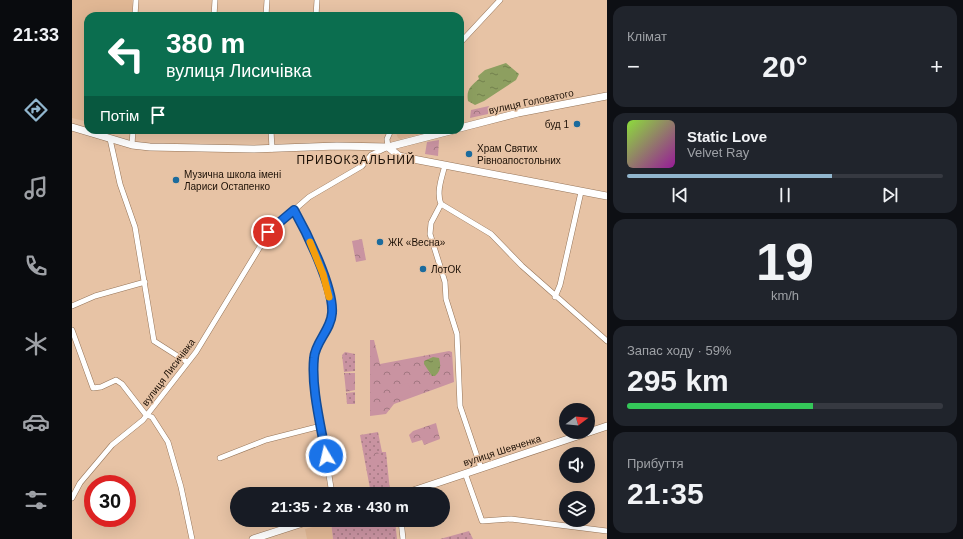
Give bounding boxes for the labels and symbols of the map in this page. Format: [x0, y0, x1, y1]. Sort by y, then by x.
street label: вулиця Головатого [488, 87, 575, 116]
place label: буд 1 [545, 119, 569, 130]
marker: буд 1 [572, 119, 582, 129]
place label: Храм Святих Рівноапостольних [477, 143, 561, 166]
marker: Храм Святих Рівноапостольних [464, 149, 474, 159]
district label: ПРИВОКЗАЛЬНИЙ [296, 152, 416, 167]
place label: Музична школа імені Лариси Остапенко [184, 169, 281, 192]
marker: Музична школа імені Лариси Остапенко [171, 175, 181, 185]
pin [251, 215, 285, 249]
marker: ЖК «Весна» [375, 237, 385, 247]
place label: ЖК «Весна» [388, 237, 446, 248]
marker: ЛотОК [418, 264, 428, 274]
place label: ЛотОК [431, 264, 461, 275]
street label: вулиця Лисичівка [140, 336, 197, 408]
north arrow [559, 403, 595, 439]
street label: вулиця Шевченка [462, 433, 543, 468]
position arrow [305, 435, 347, 477]
speed limit sign: 30 [84, 475, 136, 527]

